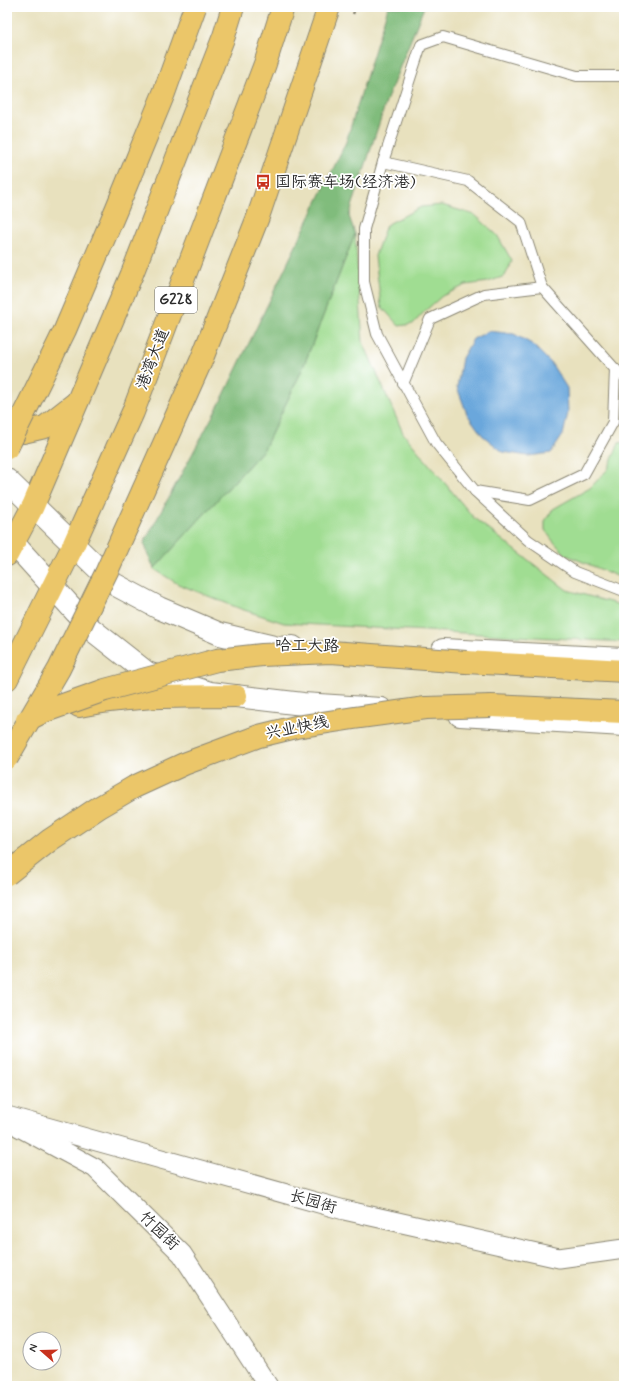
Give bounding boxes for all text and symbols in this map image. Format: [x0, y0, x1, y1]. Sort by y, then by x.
place label: 国际赛车场(经济港) [275, 172, 416, 193]
bus stop icon: 国际赛车场(经济港) [254, 173, 272, 191]
road number: G228 [155, 287, 197, 313]
street label: 港湾大道 [132, 325, 174, 393]
street label: 哈工大路 [275, 635, 339, 657]
street label: 兴业快线 [264, 712, 330, 744]
street label: 长园街 [287, 1185, 339, 1219]
street label: 竹园街 [134, 1207, 184, 1255]
north arrow [22, 1331, 62, 1371]
text: N [26, 1342, 41, 1354]

